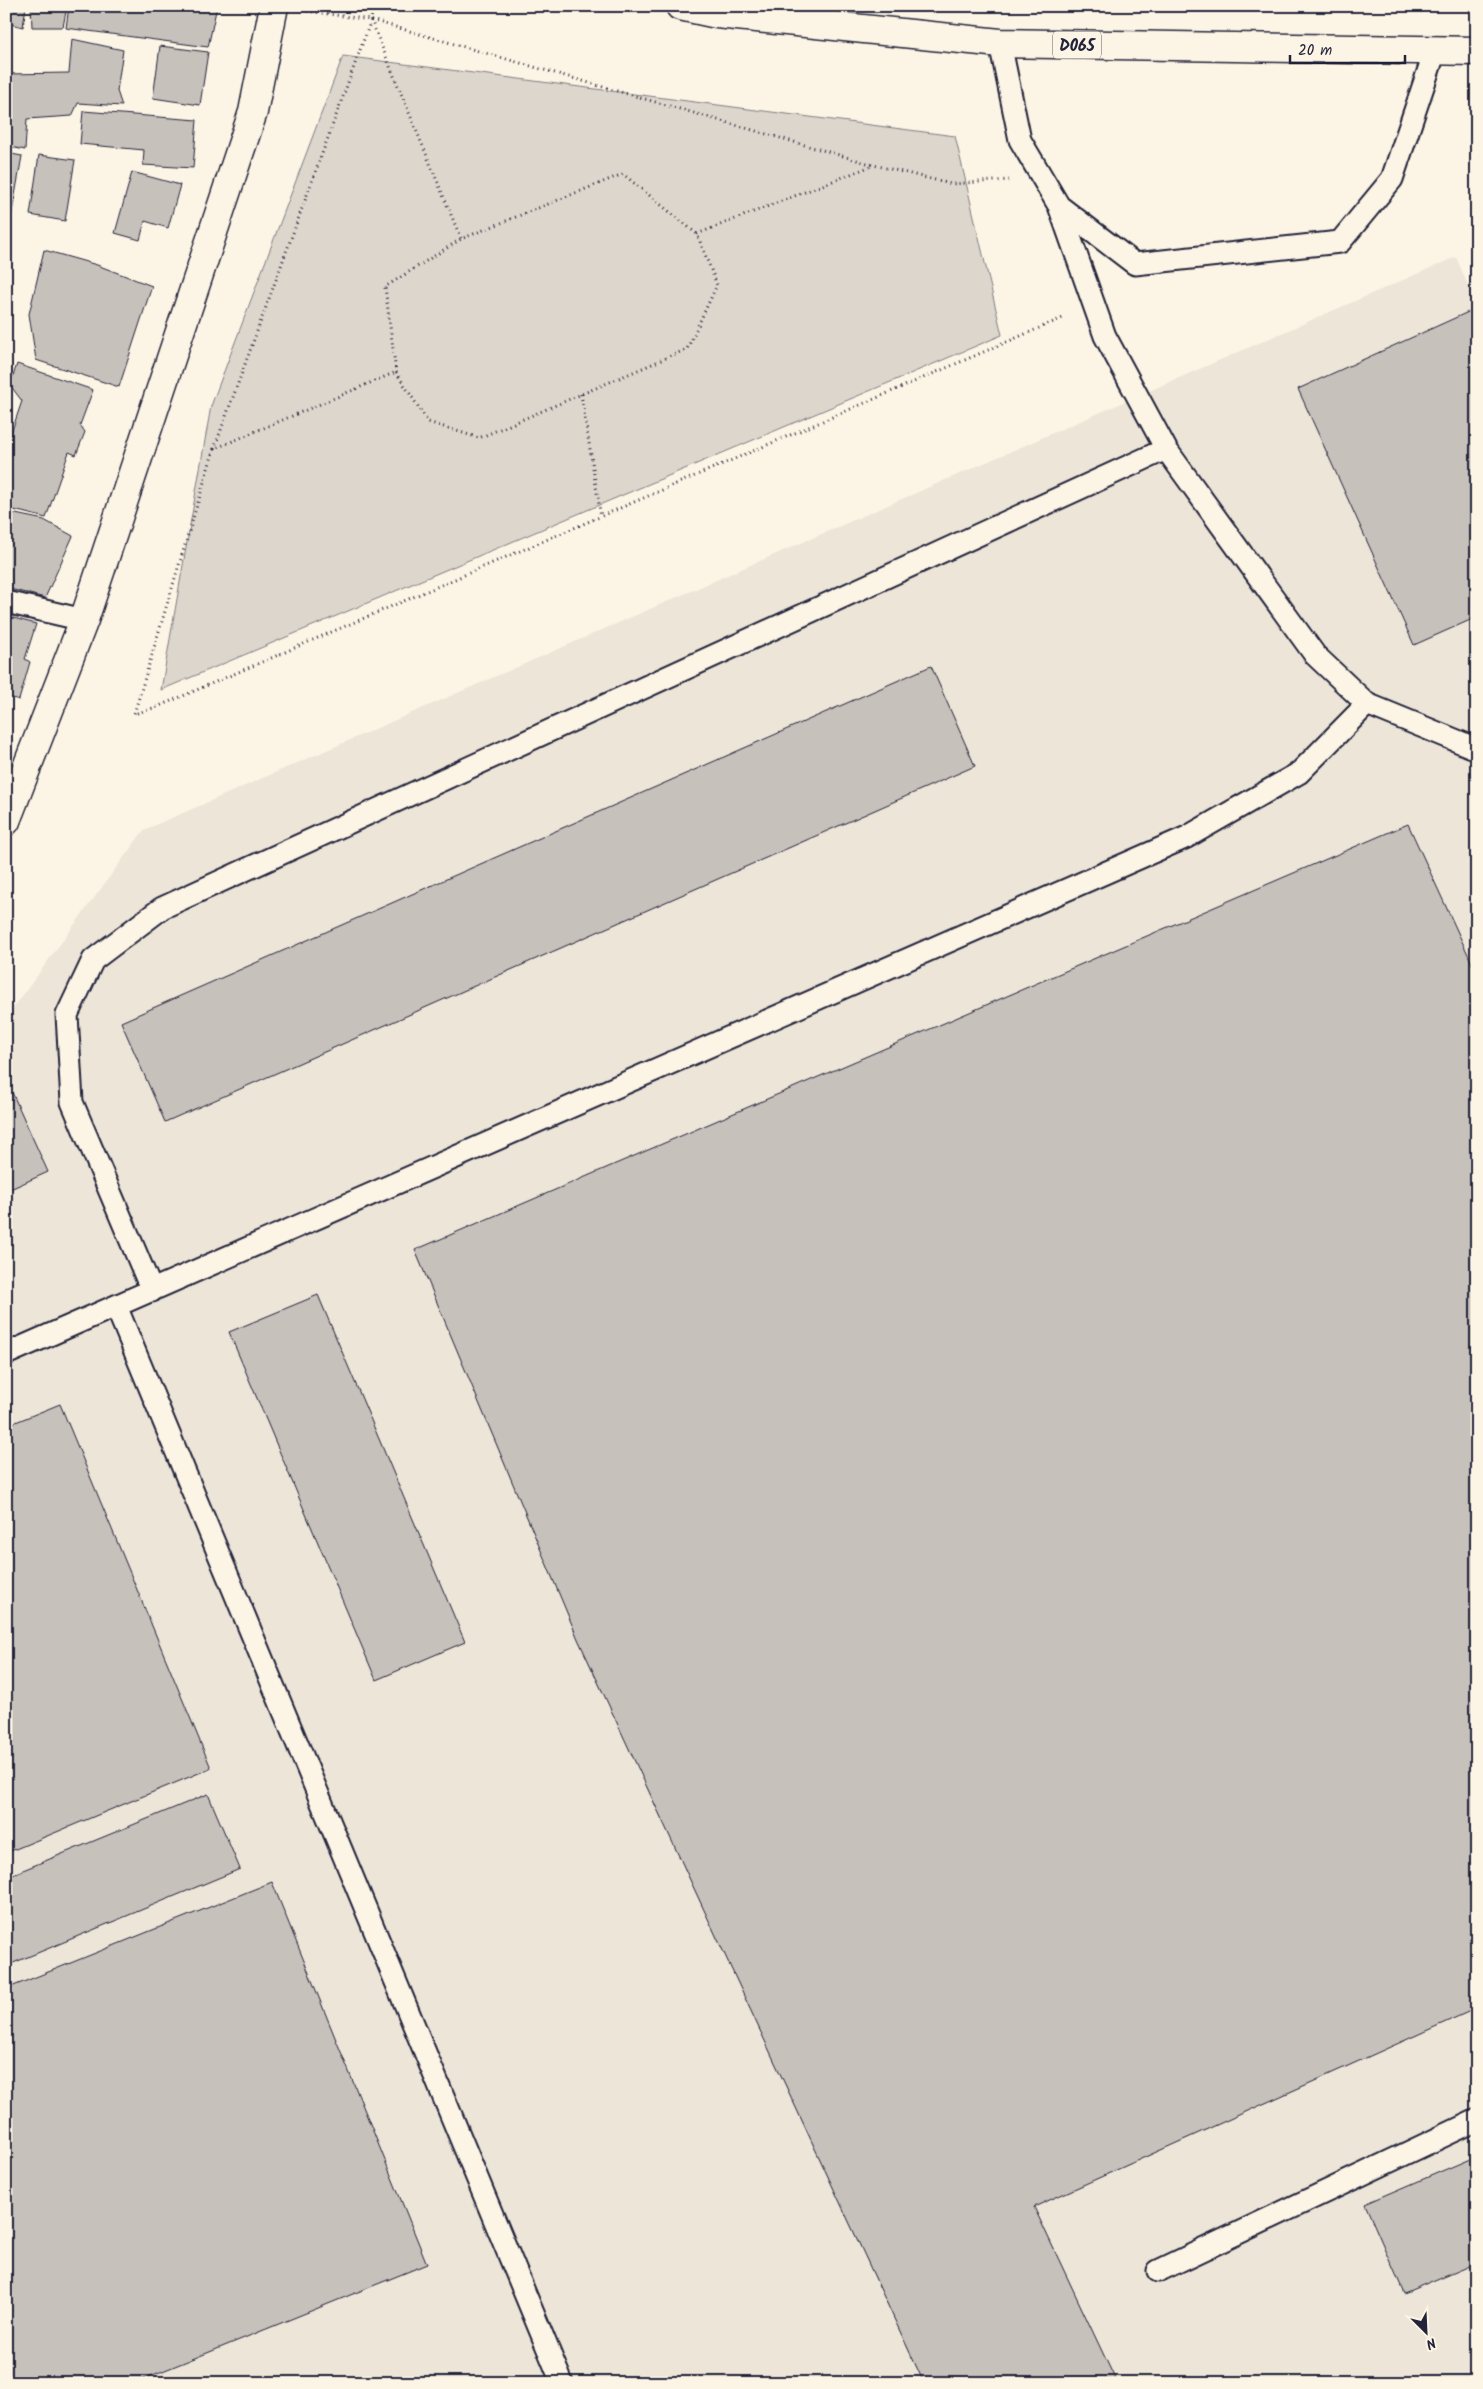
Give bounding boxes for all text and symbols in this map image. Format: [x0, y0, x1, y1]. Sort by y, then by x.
road number: D065 [1053, 32, 1101, 58]
scale bar [1290, 32, 1406, 64]
text: 20 m [1298, 39, 1332, 63]
north arrow [1400, 2306, 1450, 2356]
text: N [1422, 2331, 1439, 2355]

